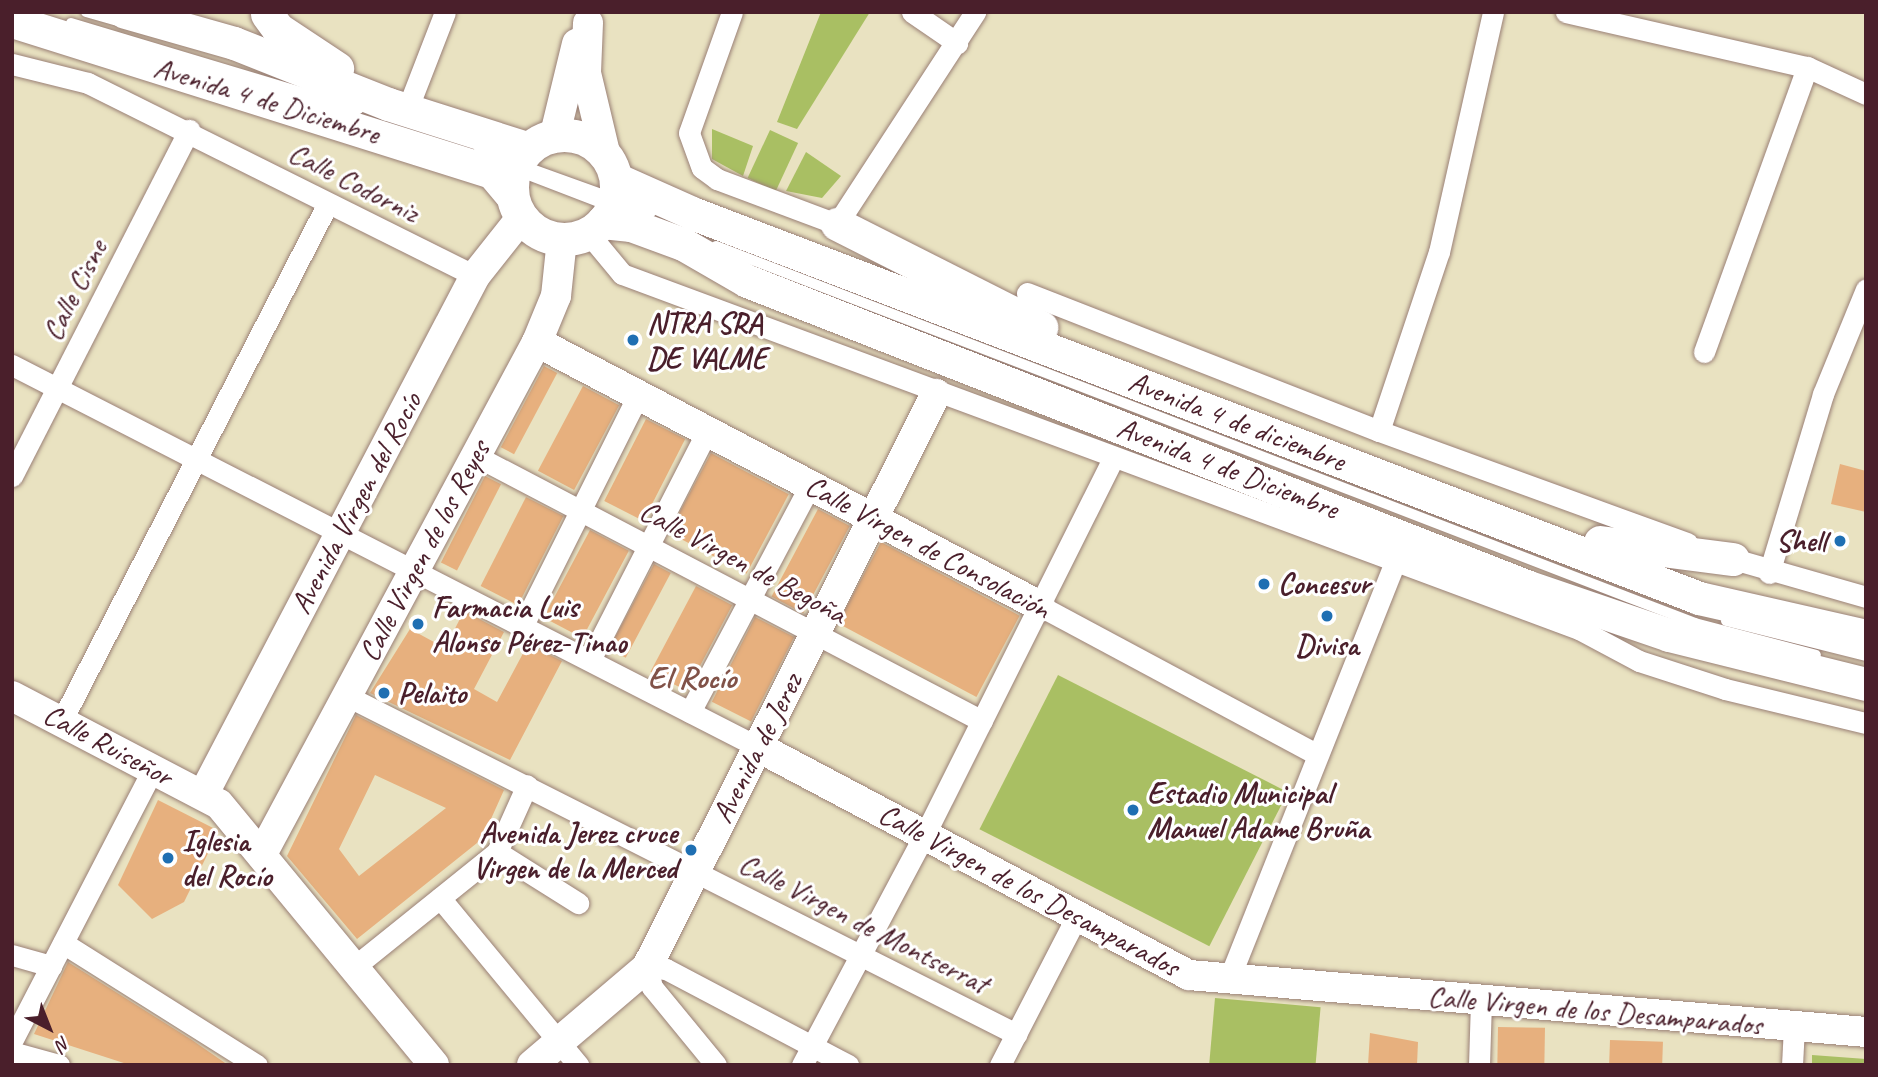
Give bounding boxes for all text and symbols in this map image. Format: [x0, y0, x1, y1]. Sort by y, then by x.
street label: Avenida 4 de Diciembre [149, 48, 385, 152]
street label: Calle Codorniz [283, 134, 425, 230]
street label: Calle Cisne [34, 234, 114, 346]
place label: NTRA SRA DE VALME [647, 305, 766, 376]
marker: NTRA SRA DE VALME [625, 332, 641, 348]
street label: Avenida 4 de diciembre [1124, 363, 1350, 479]
street label: Avenida Virgen del Rocío [283, 387, 429, 619]
street label: Avenida 4 de Diciembre [1111, 409, 1345, 527]
street label: Calle Virgen de los Reyes [351, 435, 497, 667]
street label: Calle Virgen de Consolación [799, 467, 1057, 627]
street label: Calle Virgen de Begoña [634, 492, 852, 632]
place label: Shell [1776, 523, 1826, 559]
marker: Shell [1832, 533, 1848, 549]
place label: Concesur [1278, 566, 1370, 602]
marker: Concesur [1256, 576, 1272, 592]
place label: Farmacia Luis Alonso Pérez-Tinao [432, 589, 626, 660]
marker: Divisa [1319, 608, 1335, 624]
marker: Farmacia Luis Alonso Pérez-Tinao [410, 616, 426, 632]
place label: Divisa [1295, 627, 1359, 663]
district label: El Rocío [648, 659, 736, 697]
street label: Avenida de Jerez [704, 667, 810, 829]
place label: Pelaito [398, 675, 466, 711]
marker: Pelaito [376, 685, 392, 701]
street label: Calle Ruiseñor [37, 696, 179, 794]
place label: Estadio Municipal Manuel Adame Bruña [1147, 775, 1371, 846]
street label: Calle Virgen de los Desamparados [872, 795, 1186, 985]
marker: Estadio Municipal Manuel Adame Bruña [1125, 802, 1141, 818]
place label: Avenida Jerez cruce Virgen de la Merced [473, 815, 677, 886]
place label: Iglesia del Rocío [182, 823, 271, 894]
marker: Avenida Jerez cruce Virgen de la Merced [683, 842, 699, 858]
street label: Calle Virgen de Montserrat [733, 845, 995, 1001]
marker: Iglesia del Rocío [160, 850, 176, 866]
street label: Calle Virgen de los Desamparados [1426, 977, 1764, 1043]
north arrow [14, 993, 84, 1063]
text: N [51, 1031, 75, 1056]

